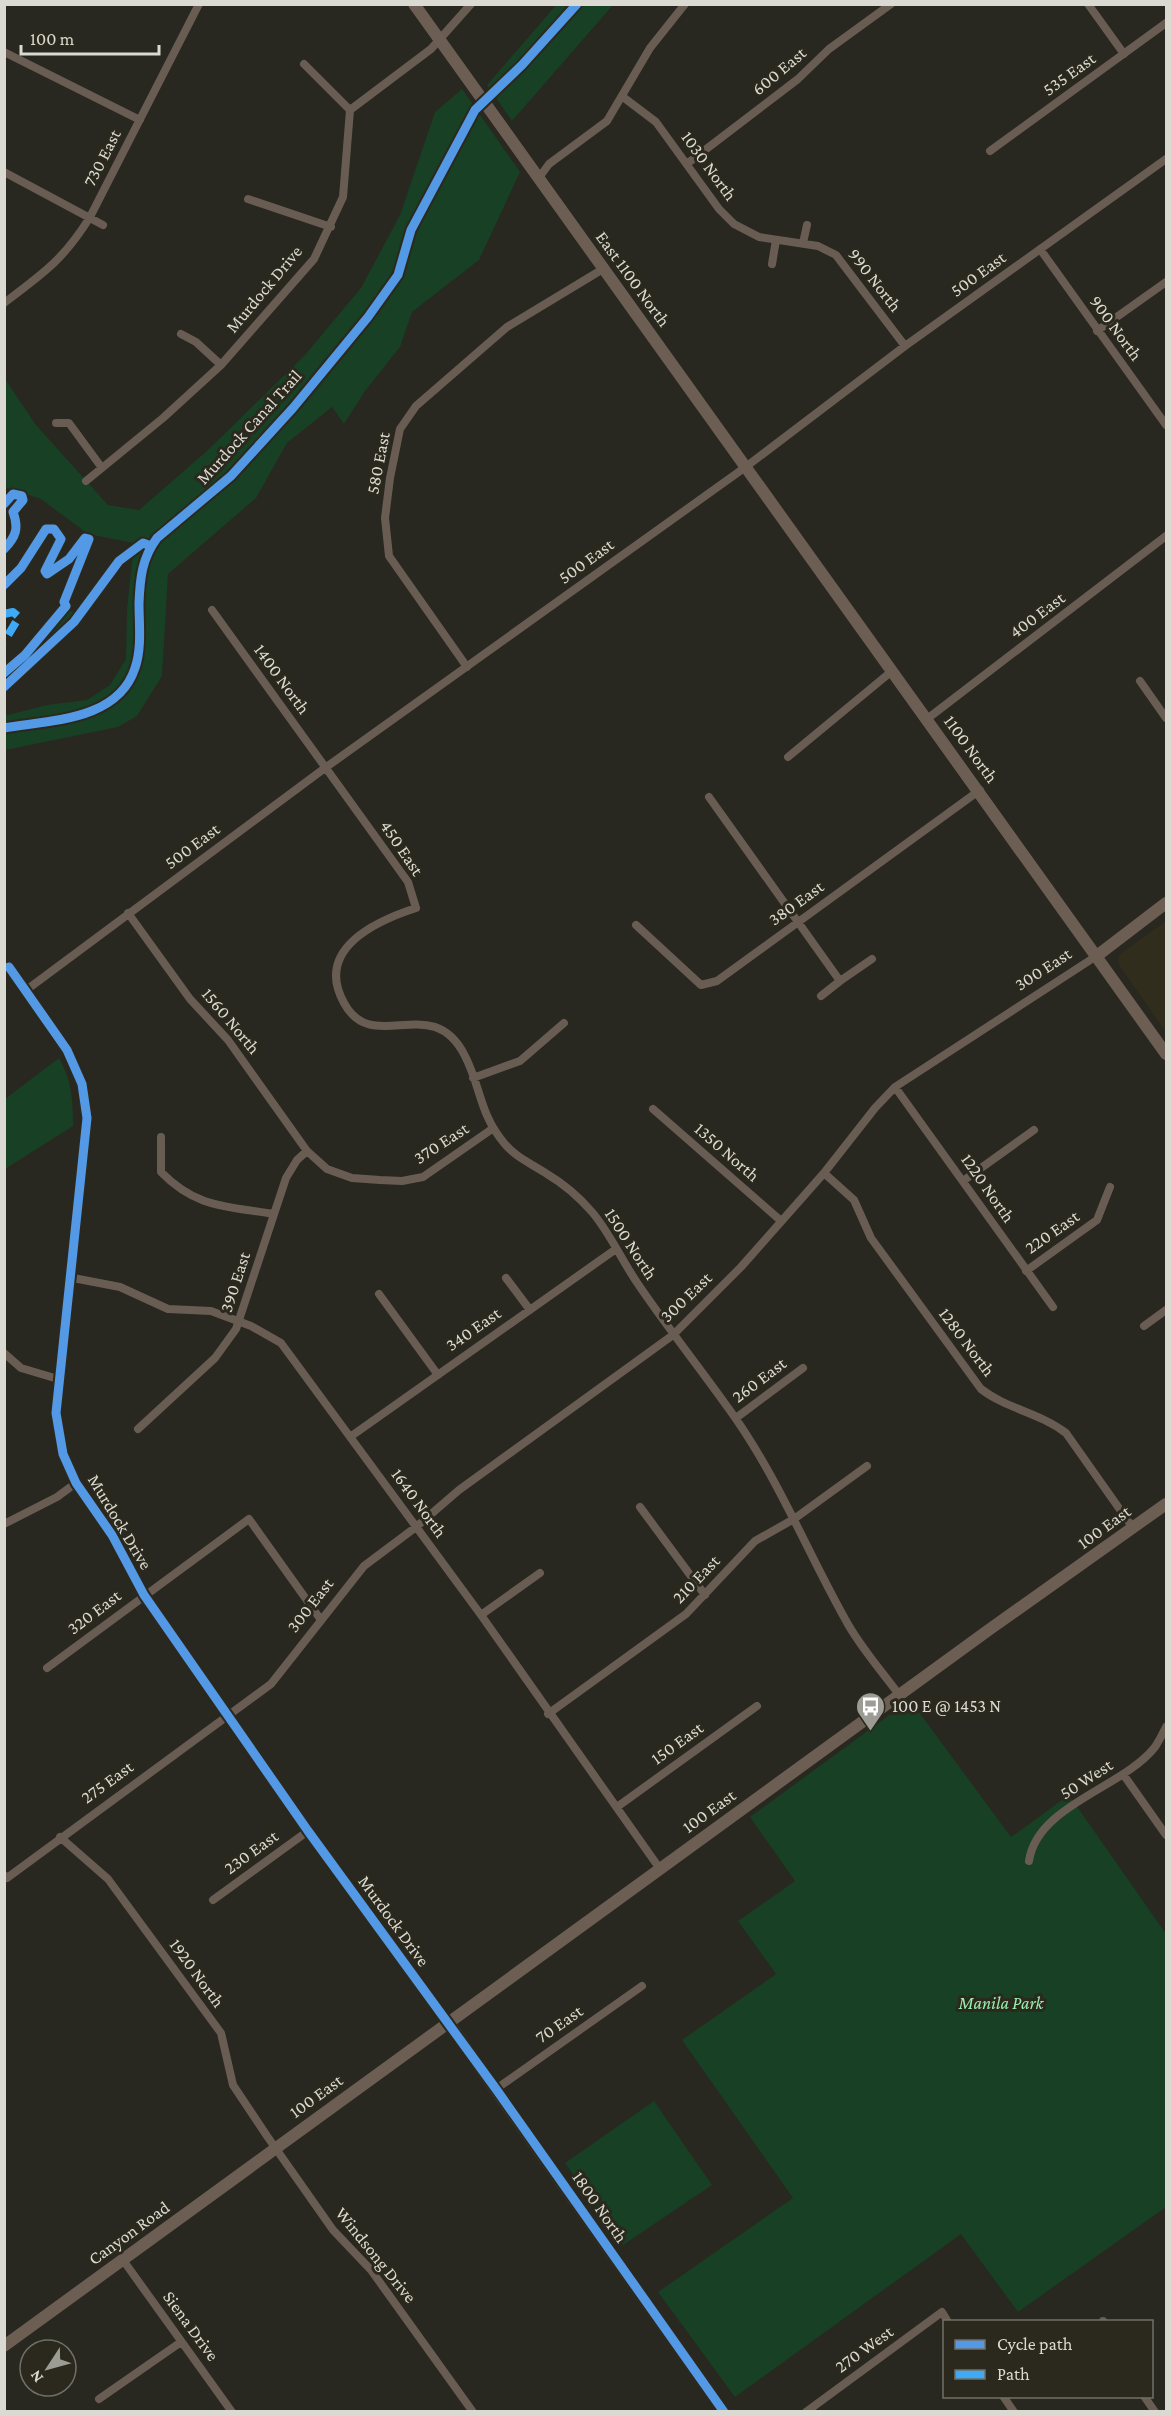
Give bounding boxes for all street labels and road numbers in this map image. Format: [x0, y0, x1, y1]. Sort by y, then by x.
street label: 600 East [748, 42, 811, 99]
street label: 535 East [1039, 48, 1100, 100]
street label: 730 East [79, 125, 125, 190]
street label: 1030 North [677, 127, 741, 205]
street label: East 1100 North [592, 227, 674, 331]
street label: Murdock Drive [222, 241, 306, 337]
street label: 990 North [844, 244, 906, 316]
street label: 500 East [946, 247, 1010, 301]
street label: 900 North [1086, 292, 1146, 365]
street label: Murdock Canal Trail [192, 366, 306, 488]
street label: 580 East [362, 429, 394, 496]
street label: 500 East [554, 534, 618, 588]
street label: 400 East [1005, 587, 1069, 642]
street label: 1400 North [250, 640, 314, 718]
street label: 1100 North [940, 711, 1002, 787]
street label: 450 East [376, 817, 428, 880]
street label: 500 East [161, 818, 224, 873]
street label: 380 East [765, 876, 828, 930]
street label: 300 East [1011, 943, 1076, 995]
street label: 1560 North [198, 984, 265, 1058]
street label: 370 East [410, 1117, 473, 1168]
street label: 1350 North [691, 1118, 764, 1186]
street label: 1220 North [957, 1150, 1019, 1226]
street label: 1500 North [601, 1205, 662, 1284]
street label: 220 East [1021, 1206, 1084, 1258]
street label: 390 East [216, 1248, 254, 1315]
street label: 300 East [656, 1267, 716, 1326]
street label: 340 East [442, 1302, 505, 1355]
street label: 1280 North [935, 1304, 999, 1380]
street label: 260 East [728, 1353, 791, 1407]
street label: 1640 North [387, 1465, 451, 1542]
street label: Murdock Drive [84, 1471, 156, 1573]
street label: 100 East [1074, 1500, 1135, 1553]
street label: 210 East [668, 1550, 724, 1607]
street label: 300 East [283, 1573, 338, 1636]
street label: 320 East [63, 1585, 125, 1639]
street label: 150 East [647, 1717, 708, 1768]
street label: 50 West [1056, 1754, 1117, 1803]
street label: 275 East [77, 1756, 138, 1808]
street label: 100 East [679, 1784, 740, 1837]
street label: 230 East [220, 1825, 283, 1878]
street label: Murdock Drive [354, 1872, 434, 1970]
street label: 1920 North [165, 1935, 229, 2011]
street label: 70 East [532, 2000, 587, 2047]
street label: 100 East [286, 2069, 347, 2122]
street label: 1800 North [568, 2168, 632, 2247]
street label: Canyon Road [85, 2197, 174, 2269]
street label: Windsong Drive [331, 2203, 421, 2307]
street label: Siena Drive [159, 2287, 223, 2365]
street label: 270 West [831, 2321, 898, 2377]

